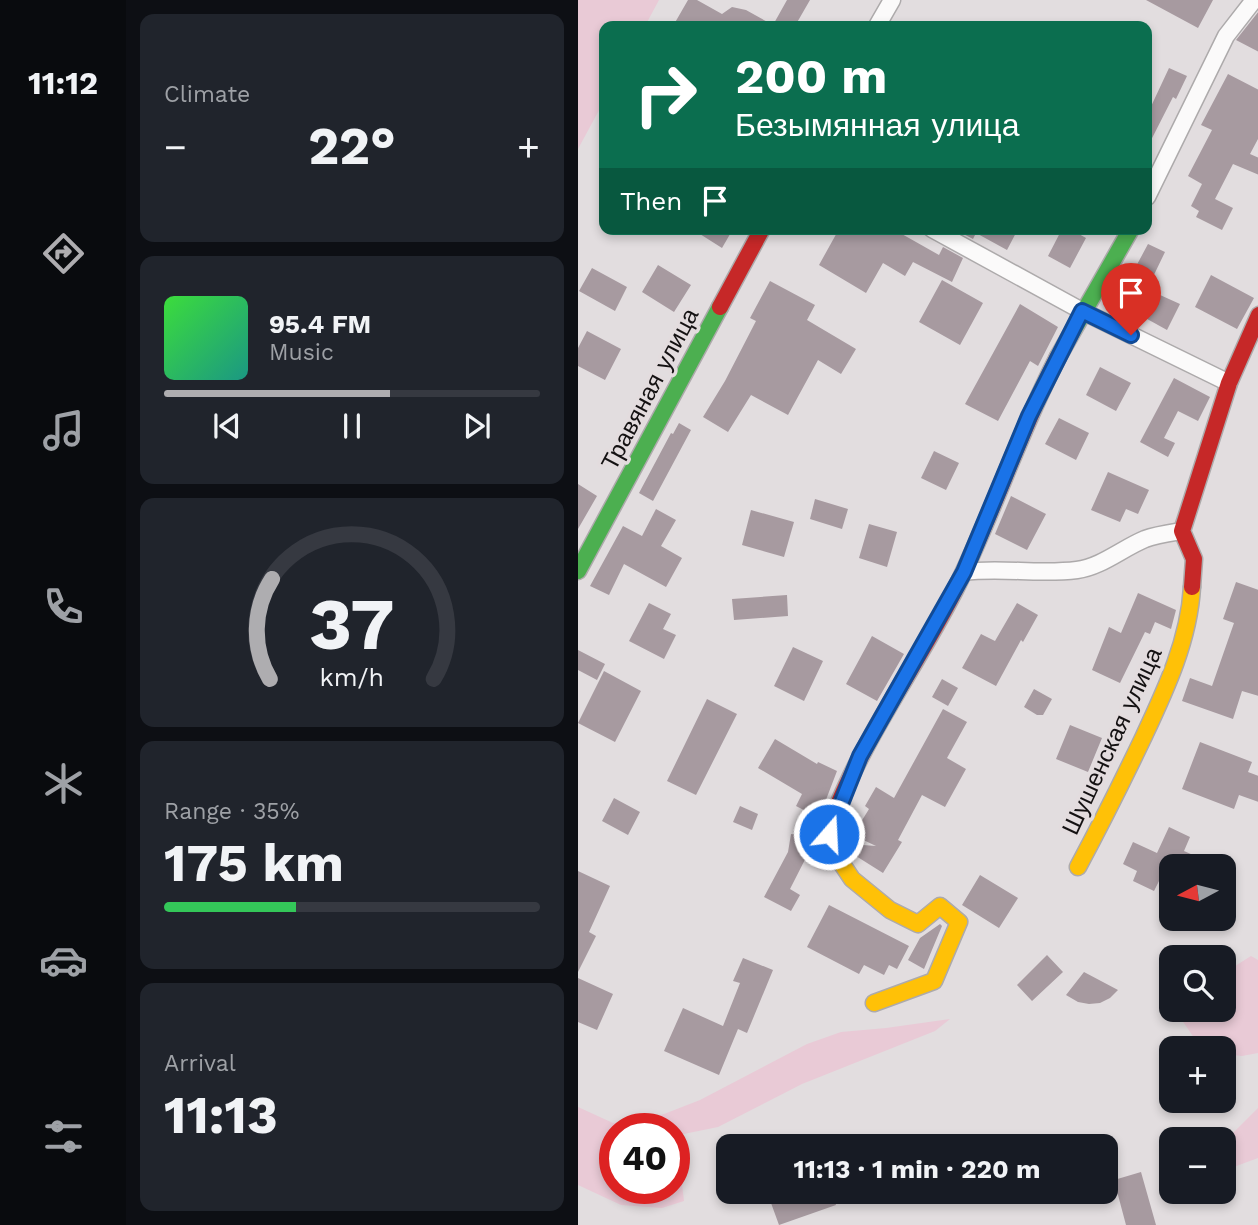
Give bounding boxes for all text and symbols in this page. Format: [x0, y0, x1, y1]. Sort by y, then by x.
text: 200 m [735, 47, 887, 105]
icon: right [620, 49, 711, 140]
text: 11:12 [28, 64, 98, 102]
text: Climate [164, 81, 250, 108]
text: Безымянная улица [735, 106, 1019, 144]
text: 22° [308, 116, 396, 177]
text: − [164, 125, 187, 169]
text: + [517, 125, 540, 169]
icon: arrive [696, 182, 734, 220]
text: Then [620, 186, 682, 216]
icon: directions [39, 229, 88, 278]
pin [1101, 263, 1161, 335]
icon: arrive [1112, 274, 1150, 312]
street label: Травяная улица [596, 303, 705, 475]
text: 95.4 FM [269, 309, 371, 339]
text: Music [269, 339, 334, 366]
icon: music [39, 406, 88, 455]
icon: previous [208, 407, 246, 445]
icon: pause [333, 407, 371, 445]
icon: next [458, 407, 496, 445]
text: 37 [309, 581, 395, 667]
icon: phone [39, 582, 88, 631]
street label: Шушенская улица [1056, 642, 1168, 839]
text: km/h [320, 662, 384, 691]
icon: climate [39, 759, 88, 808]
position arrow [792, 797, 866, 871]
text: Range · 35% [164, 798, 299, 825]
text: 175 km [164, 833, 344, 894]
north arrow [1159, 854, 1236, 931]
map controls [1159, 854, 1236, 1204]
icon: car [39, 936, 88, 985]
button: search [1159, 945, 1236, 1022]
button: + [1159, 1036, 1236, 1113]
text: Arrival [164, 1050, 236, 1077]
text: 11:13 [164, 1085, 278, 1146]
icon: filters [39, 1112, 88, 1161]
speed limit sign: 40 [599, 1113, 690, 1204]
button: − [1159, 1127, 1236, 1204]
text: 11:13 · 1 min · 220 m [793, 1154, 1041, 1184]

